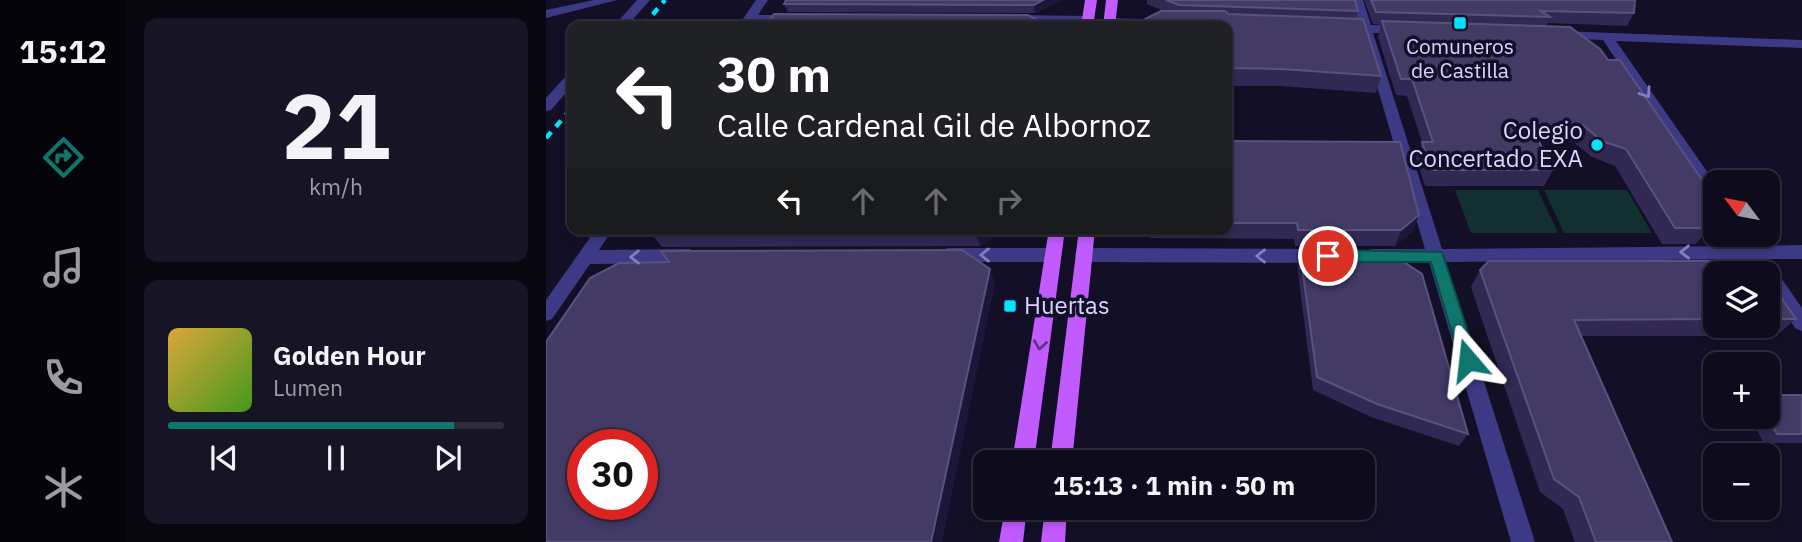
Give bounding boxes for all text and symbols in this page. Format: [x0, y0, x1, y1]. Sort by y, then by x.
marker: Comuneros de Castilla [1452, 15, 1468, 31]
text: 15:12 [19, 30, 107, 72]
place label: Comuneros de Castilla [1406, 32, 1514, 84]
text: 30 m [717, 42, 831, 105]
icon: left [602, 49, 693, 140]
text: 21 [281, 66, 391, 184]
one-way arrow [1638, 85, 1650, 98]
text: Calle Cardenal Gil de Albornoz [717, 104, 1151, 146]
place label: Colegio Concertado EXA [1409, 114, 1583, 174]
icon: directions [39, 133, 88, 182]
marker: Colegio Concertado EXA [1589, 137, 1605, 153]
north arrow [1703, 170, 1780, 247]
map controls [1703, 170, 1780, 520]
text: km/h [309, 171, 363, 201]
icon: left [771, 182, 809, 220]
icon: ahead [844, 182, 882, 220]
icon: ahead [917, 182, 955, 220]
icon: right [990, 182, 1028, 220]
pin [1298, 226, 1358, 286]
icon: arrive [1309, 237, 1347, 275]
icon: music [39, 243, 88, 292]
one-way arrow [1679, 245, 1690, 260]
one-way arrow [979, 247, 989, 263]
one-way arrow [1256, 248, 1266, 264]
one-way arrow [629, 249, 640, 264]
button: layers [1703, 261, 1780, 338]
place label: Huertas [1024, 289, 1110, 321]
marker: Huertas [1002, 298, 1018, 314]
position arrow [1431, 323, 1505, 397]
text: Golden Hour [273, 338, 426, 372]
one-way arrow [1032, 339, 1047, 351]
button: + [1703, 352, 1780, 429]
icon: phone [39, 353, 88, 402]
text: Lumen [273, 372, 343, 402]
speed limit sign: 30 [567, 429, 658, 520]
icon: previous [205, 439, 243, 477]
icon: pause [317, 439, 355, 477]
icon: next [429, 439, 467, 477]
button: − [1703, 443, 1780, 520]
icon: climate [39, 463, 88, 512]
text: 15:13 · 1 min · 50 m [1053, 468, 1295, 502]

